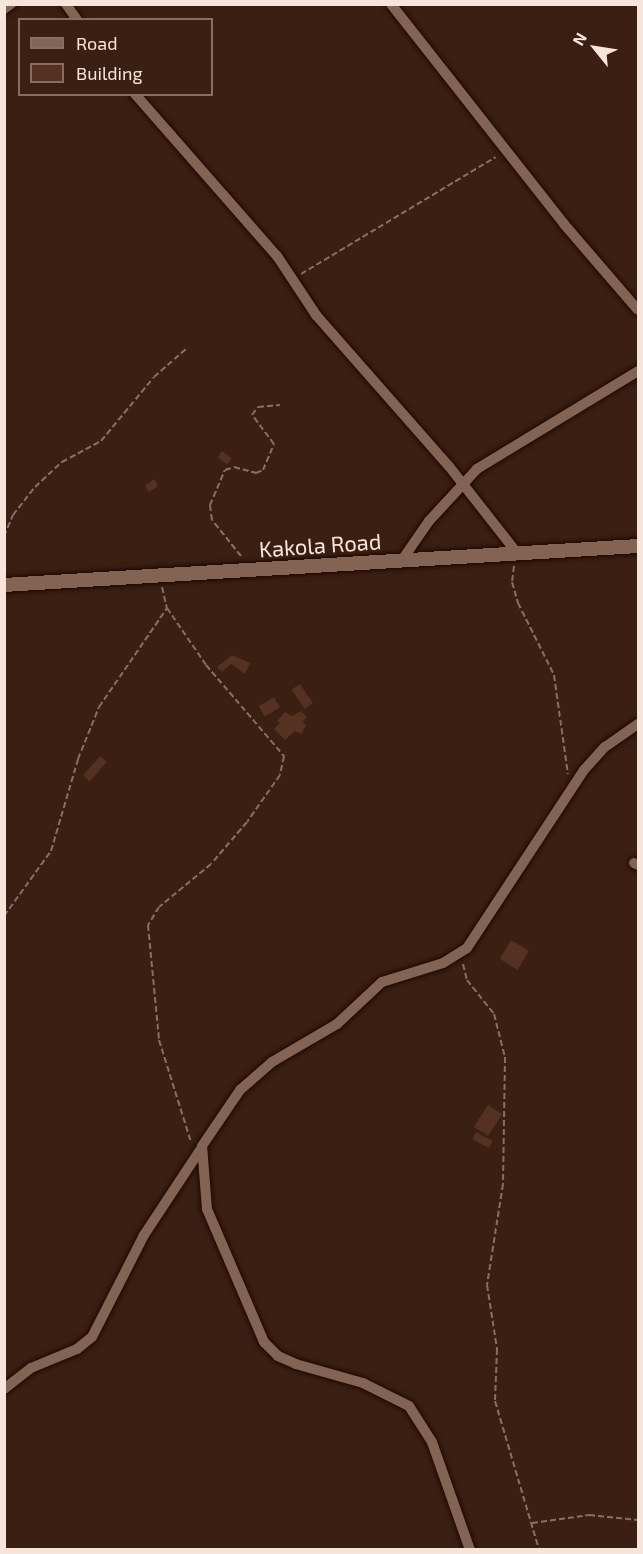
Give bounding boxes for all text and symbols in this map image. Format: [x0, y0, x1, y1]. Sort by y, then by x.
legend [18, 18, 213, 96]
north arrow [565, 18, 625, 78]
text: N [568, 29, 590, 49]
text: Road [76, 32, 117, 54]
text: Building [76, 62, 143, 84]
street label: Kakola Road [258, 528, 382, 562]

